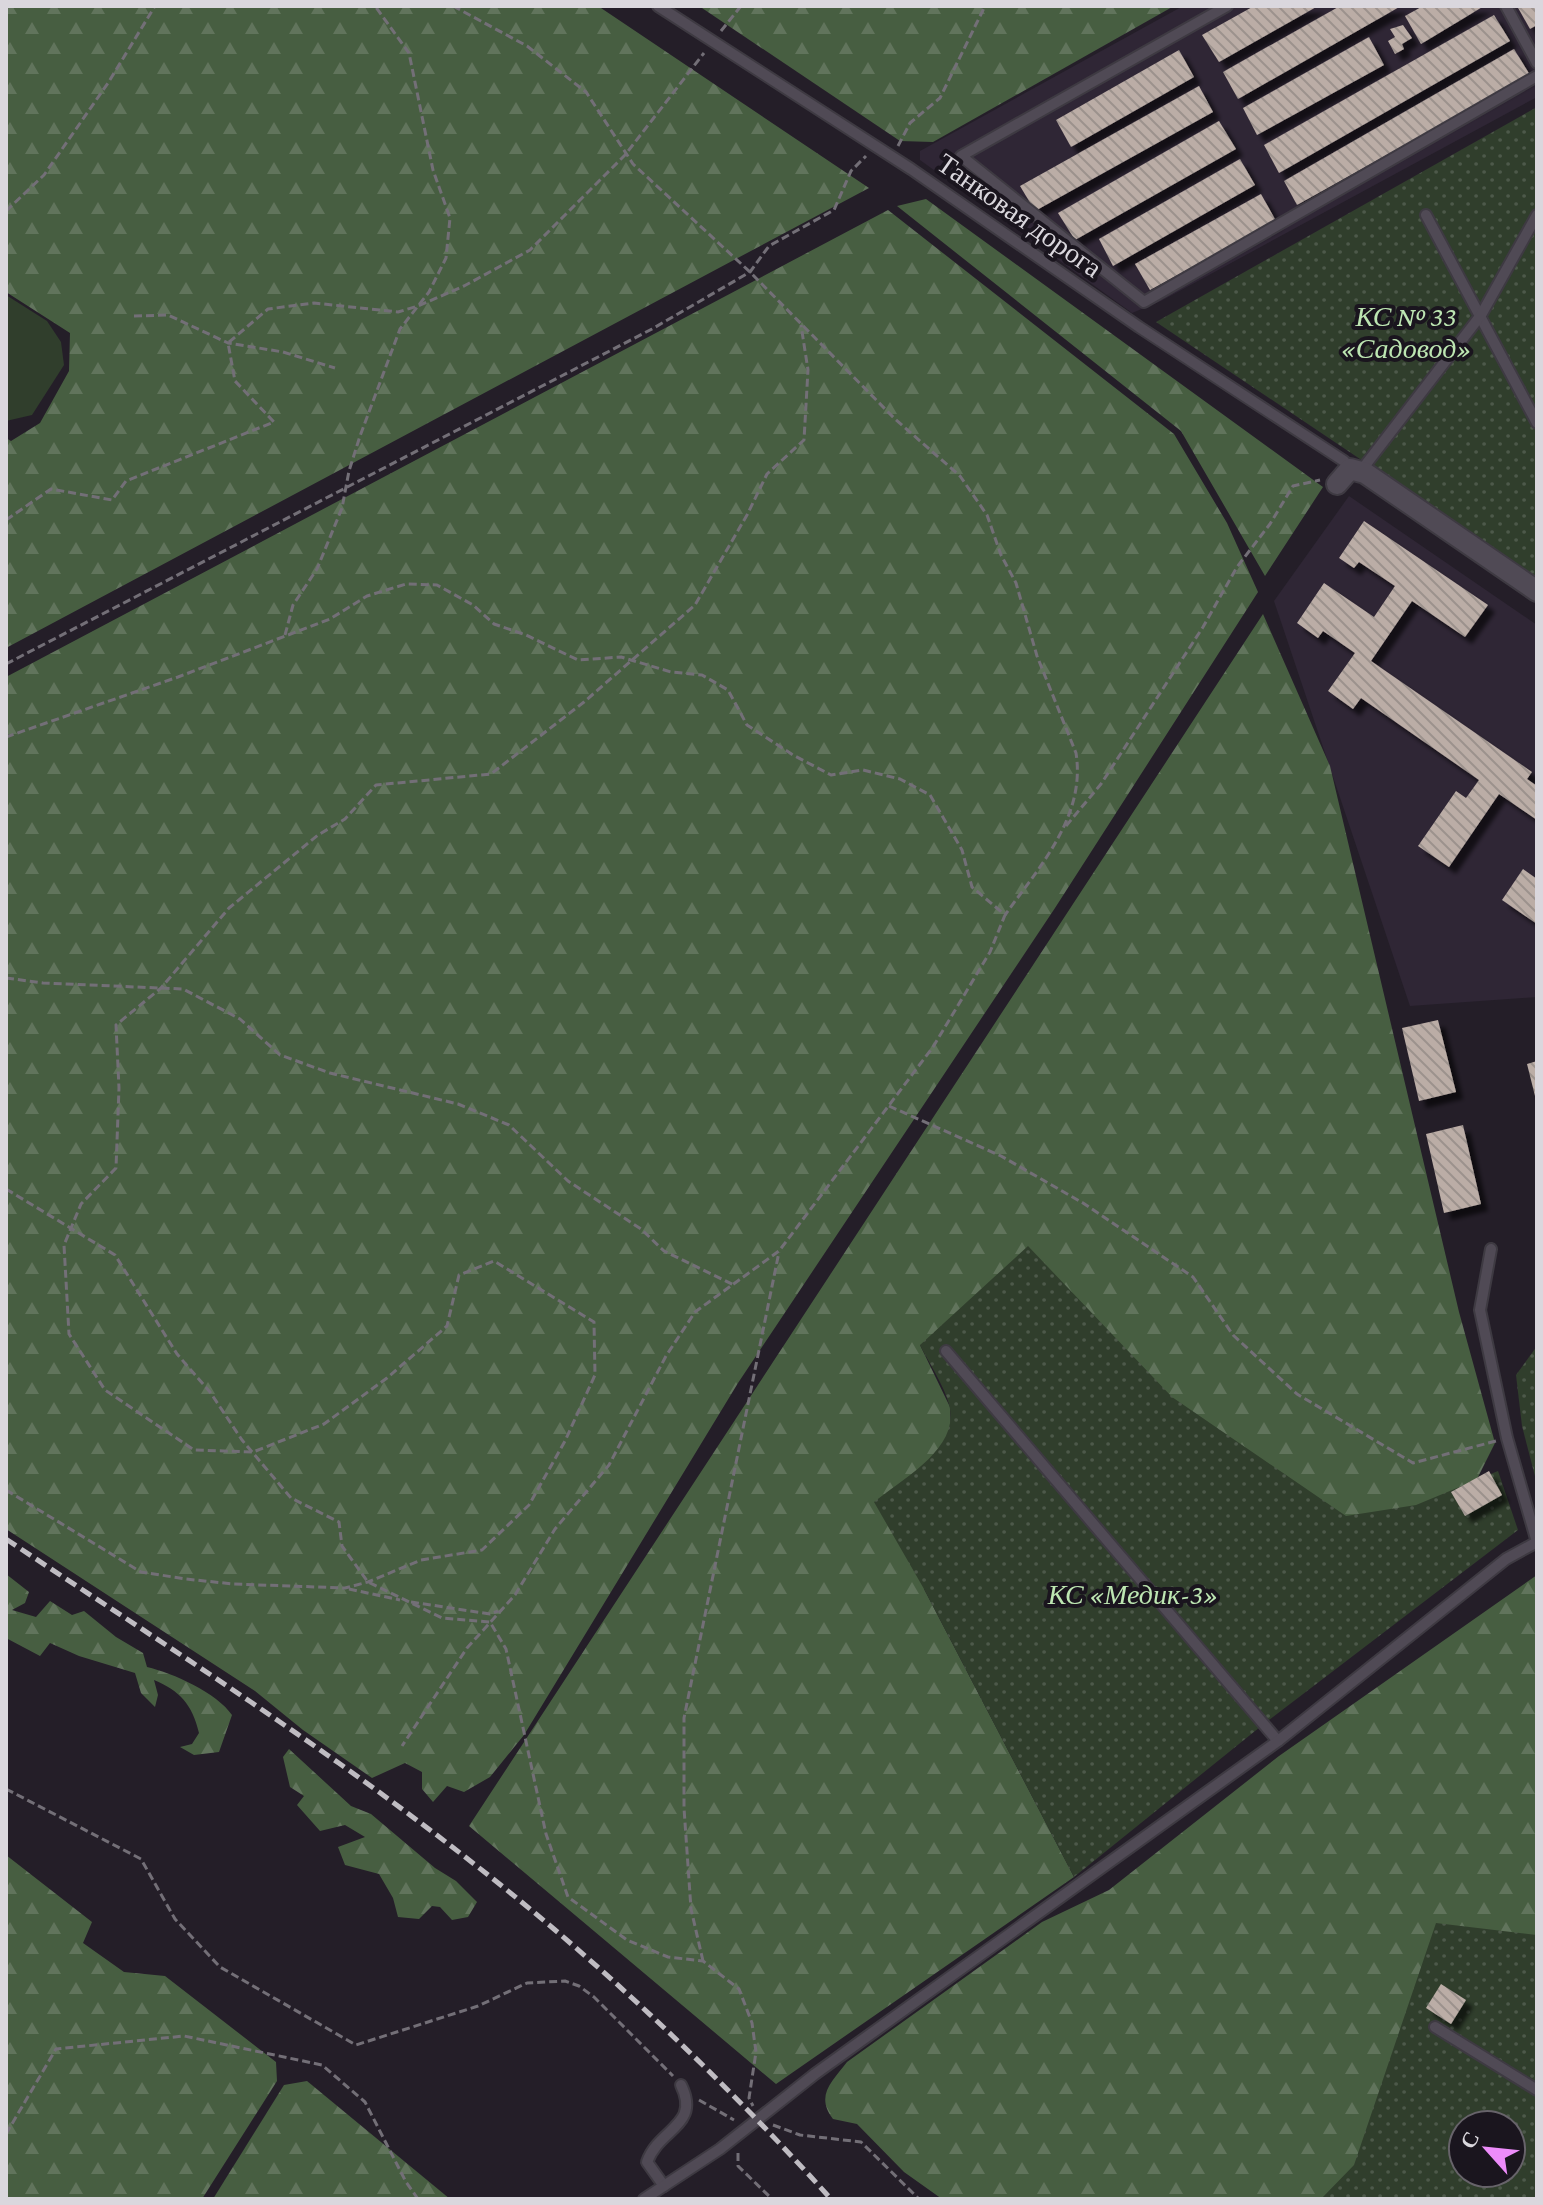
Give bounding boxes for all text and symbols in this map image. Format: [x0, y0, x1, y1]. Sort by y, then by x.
street label: Танковая дорога [932, 147, 1108, 284]
park label: КС № 33 «Садовод» [1341, 301, 1471, 364]
park label: КС «Медик-3» [1047, 1579, 1218, 1610]
north arrow [1447, 2109, 1527, 2189]
text: С [1455, 2127, 1484, 2153]

